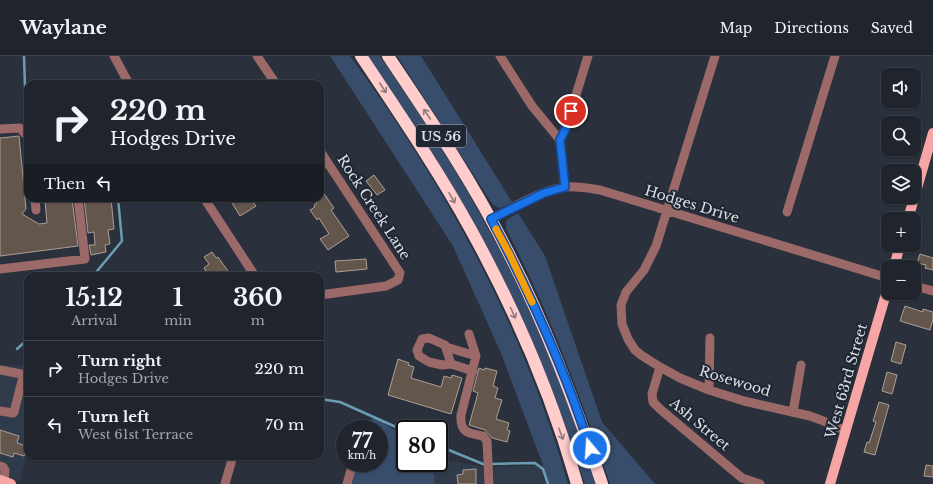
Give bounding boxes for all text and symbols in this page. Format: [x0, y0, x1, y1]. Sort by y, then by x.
text: Waylane [20, 16, 107, 39]
text: Map [720, 19, 752, 37]
text: Directions [774, 19, 849, 37]
text: Saved [871, 19, 913, 37]
map controls [881, 68, 921, 300]
button: sound [881, 68, 921, 108]
one-way arrow [378, 83, 387, 94]
text: 220 m [110, 93, 206, 128]
pin [554, 94, 588, 128]
icon: right [44, 96, 96, 148]
icon: arrive [560, 100, 582, 122]
one-way arrow [423, 109, 431, 120]
button: search [881, 116, 921, 156]
road number: US 56 [416, 125, 466, 147]
text: Hodges Drive [110, 128, 236, 150]
street label: Rock Creek Lane [333, 151, 415, 263]
button: layers [881, 164, 921, 204]
icon: left [93, 172, 115, 194]
text: Then [44, 174, 85, 193]
street label: Hodges Drive [643, 181, 741, 227]
one-way arrow [449, 192, 457, 204]
button: + [881, 212, 921, 252]
button: − [881, 260, 921, 300]
text: 15:12 [65, 283, 123, 312]
text: 1 [173, 283, 183, 312]
text: 360 [233, 283, 283, 312]
one-way arrow [509, 307, 517, 319]
text: Arrival [71, 312, 117, 329]
text: min [164, 312, 192, 329]
text: m [251, 312, 265, 329]
street label: West 63rd Street [821, 321, 871, 442]
text: Turn right [78, 351, 161, 370]
icon: right [44, 358, 66, 380]
text: 220 m [254, 359, 304, 378]
street label: Rosewood [697, 362, 773, 401]
text: Hodges Drive [78, 370, 169, 387]
street label: Ash Street [666, 393, 734, 455]
text: Turn left [78, 407, 149, 426]
icon: left [44, 414, 66, 436]
text: 70 m [265, 415, 304, 434]
speed limit sign: 80 [396, 420, 448, 472]
text: West 61st Terrace [78, 426, 193, 443]
one-way arrow [558, 427, 566, 439]
position arrow [569, 427, 611, 469]
text: 77 [352, 429, 372, 453]
text: km/h [348, 449, 376, 462]

